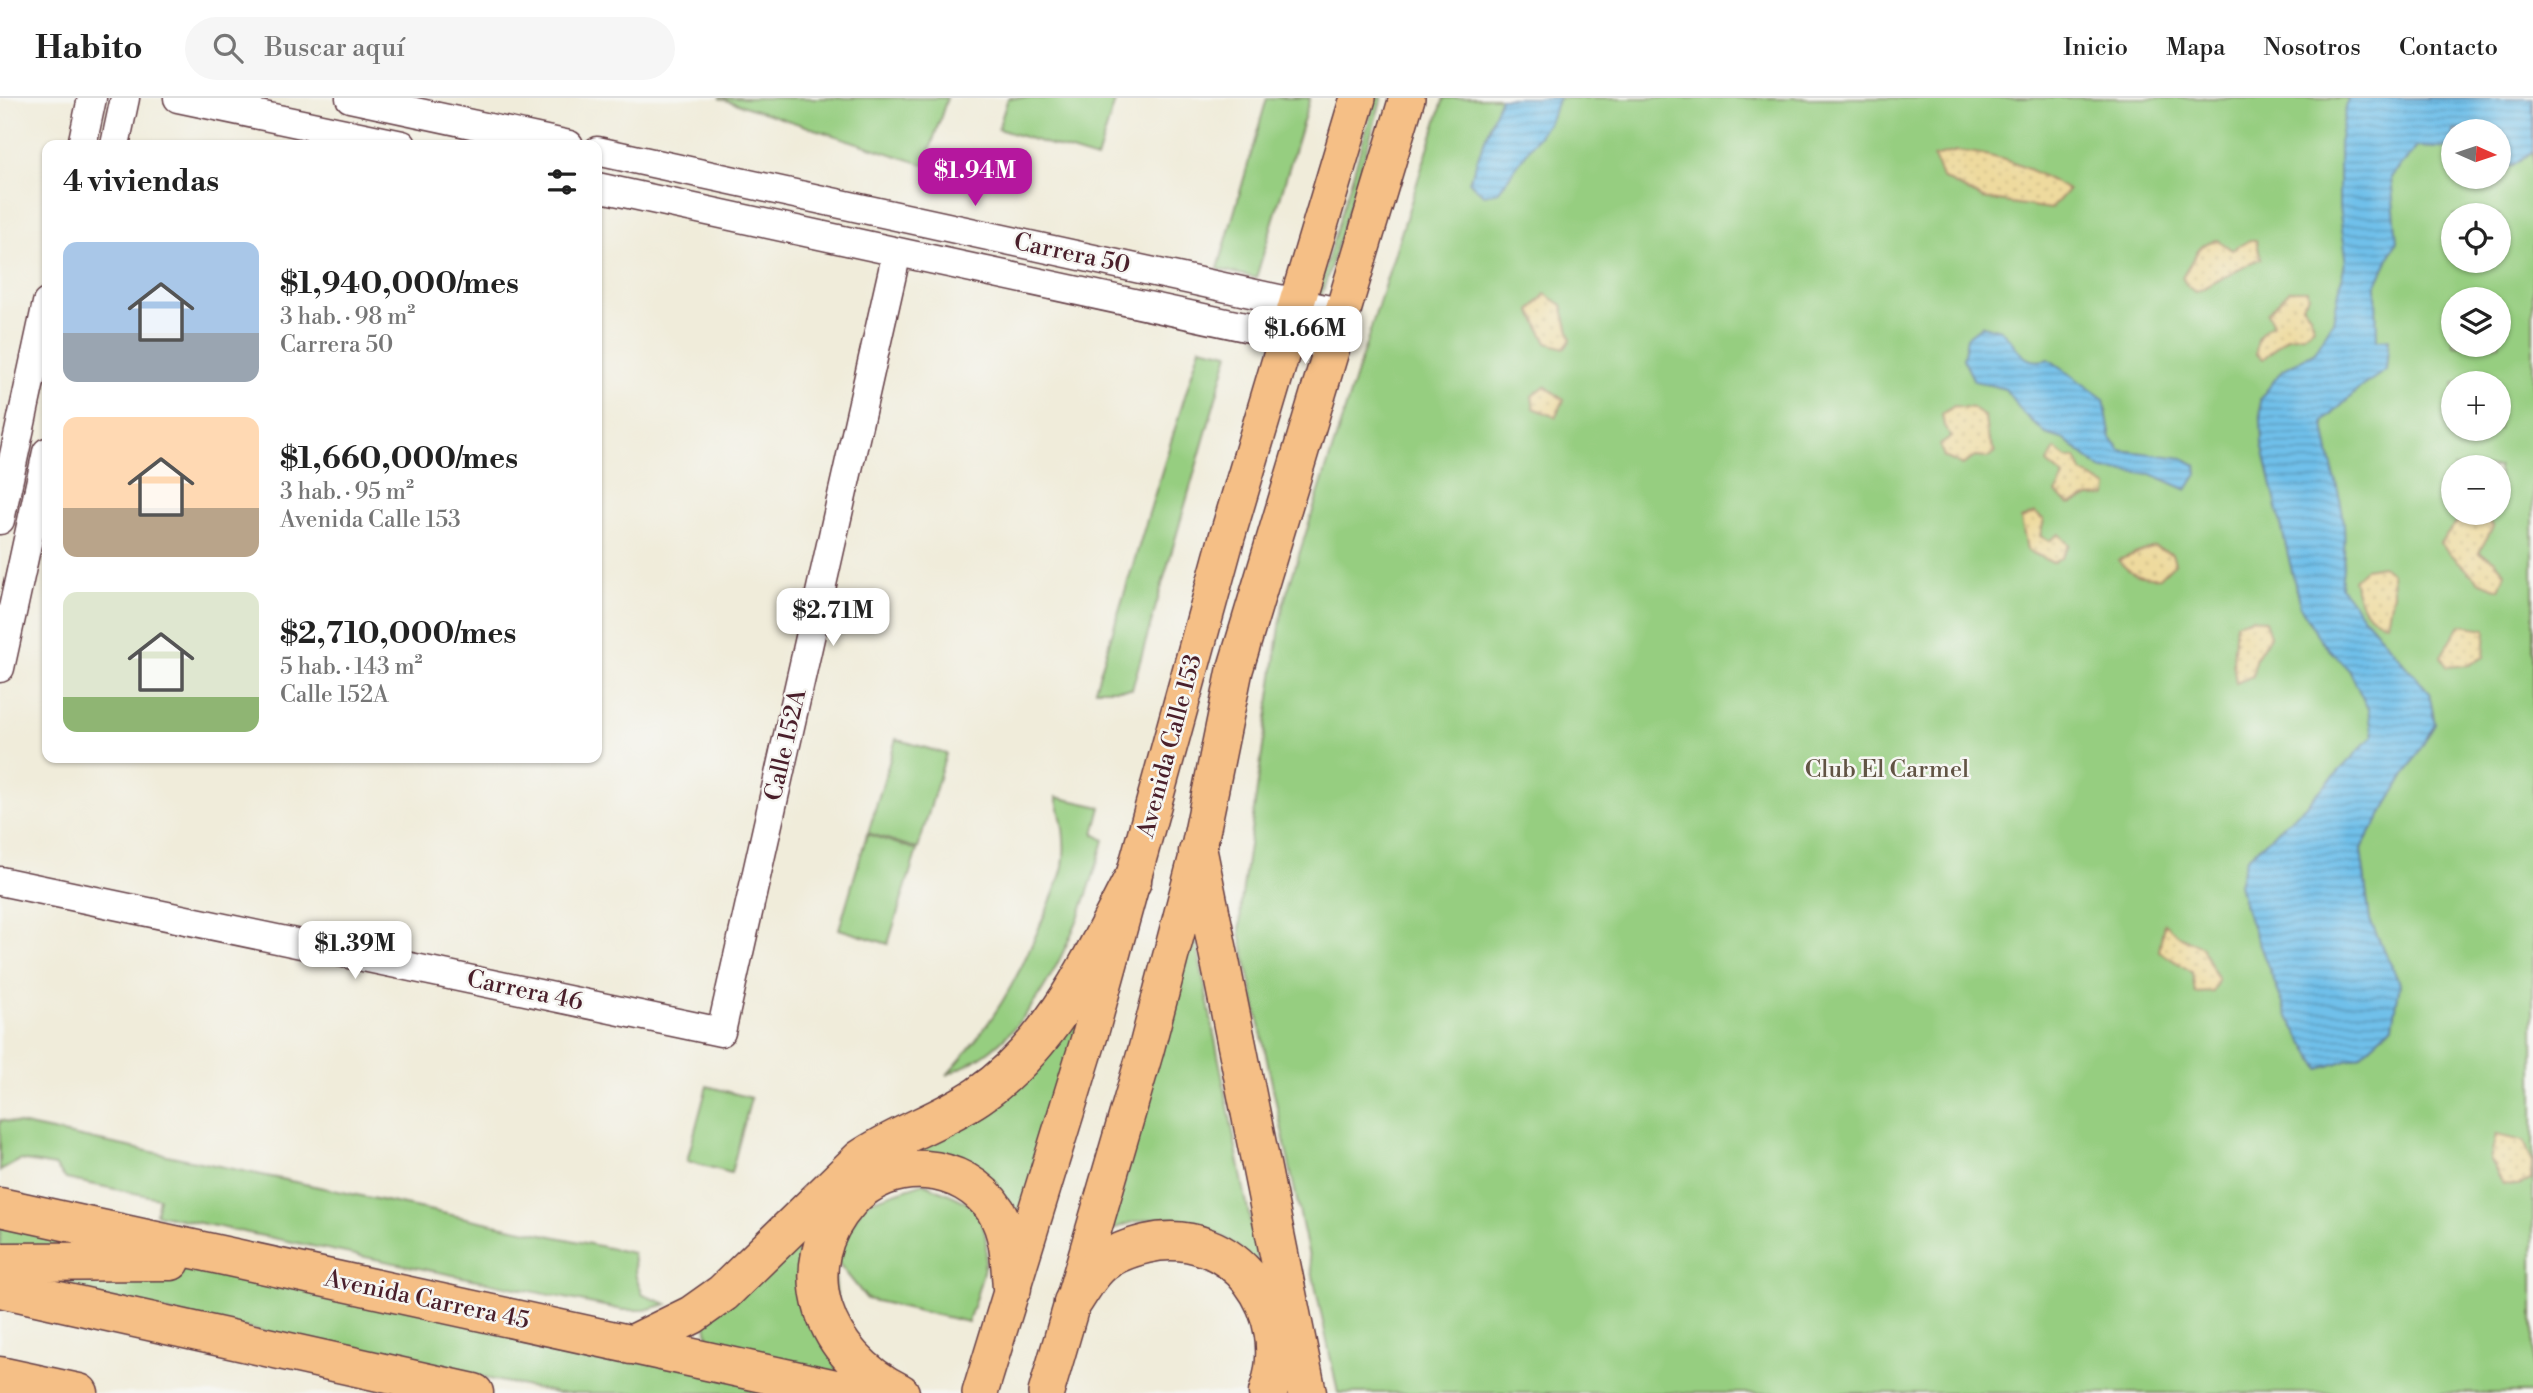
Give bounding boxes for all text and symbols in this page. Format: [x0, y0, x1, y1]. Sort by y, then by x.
search box [185, 17, 675, 80]
text: Habito [35, 28, 143, 69]
icon: search [209, 29, 247, 67]
text: Buscar aquí [265, 32, 405, 64]
text: Inicio [2063, 33, 2128, 63]
text: Mapa [2166, 33, 2225, 63]
text: Nosotros [2263, 33, 2361, 63]
text: Contacto [2399, 33, 2498, 63]
north arrow [2441, 119, 2511, 189]
map controls [2441, 119, 2511, 525]
pin: $1.94M [918, 148, 1032, 208]
text: $1.94M [934, 157, 1016, 185]
text: 4 viviendas [63, 163, 219, 201]
icon: filters [543, 163, 581, 201]
button: locate [2441, 203, 2511, 273]
street label: Carrera 50 [1011, 227, 1133, 281]
text: $1,940,000/mes [280, 265, 519, 303]
icon: home [119, 270, 203, 354]
button: layers [2441, 287, 2511, 357]
text: 3 hab. · 98 m² [280, 303, 415, 331]
pin: $1.66M [1248, 306, 1362, 366]
text: $1.66M [1264, 315, 1346, 343]
text: Carrera 50 [280, 331, 393, 359]
button: + [2441, 371, 2511, 441]
text: $1,660,000/mes [280, 440, 518, 478]
icon: home [119, 445, 203, 529]
button: − [2441, 455, 2511, 525]
text: 3 hab. · 95 m² [280, 478, 414, 506]
text: Avenida Calle 153 [280, 506, 461, 534]
pin: $2.71M [776, 588, 890, 648]
text: $2.71M [793, 597, 873, 625]
text: $2,710,000/mes [280, 615, 516, 653]
icon: home [119, 620, 203, 704]
street label: Avenida Calle 153 [1131, 651, 1209, 842]
text: 5 hab. · 143 m² [280, 653, 423, 681]
text: Calle 152A [280, 681, 389, 709]
street label: Calle 152A [759, 686, 814, 804]
park label: Club El Carmel [1805, 755, 1969, 785]
pin: $1.39M [298, 922, 412, 981]
text: $1.39M [315, 930, 395, 958]
street label: Carrera 46 [464, 964, 586, 1018]
street label: Avenida Carrera 45 [321, 1263, 532, 1336]

